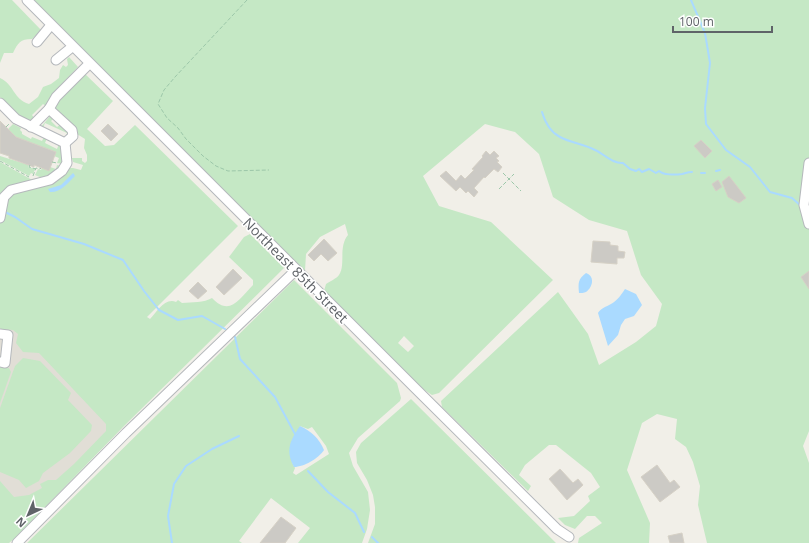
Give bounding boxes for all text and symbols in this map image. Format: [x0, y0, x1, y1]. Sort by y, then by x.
scale bar [673, 8, 772, 34]
text: 100 m [679, 13, 714, 30]
street label: Northeast 85th Street [239, 213, 353, 327]
north arrow [8, 495, 48, 535]
text: N [12, 514, 29, 531]

